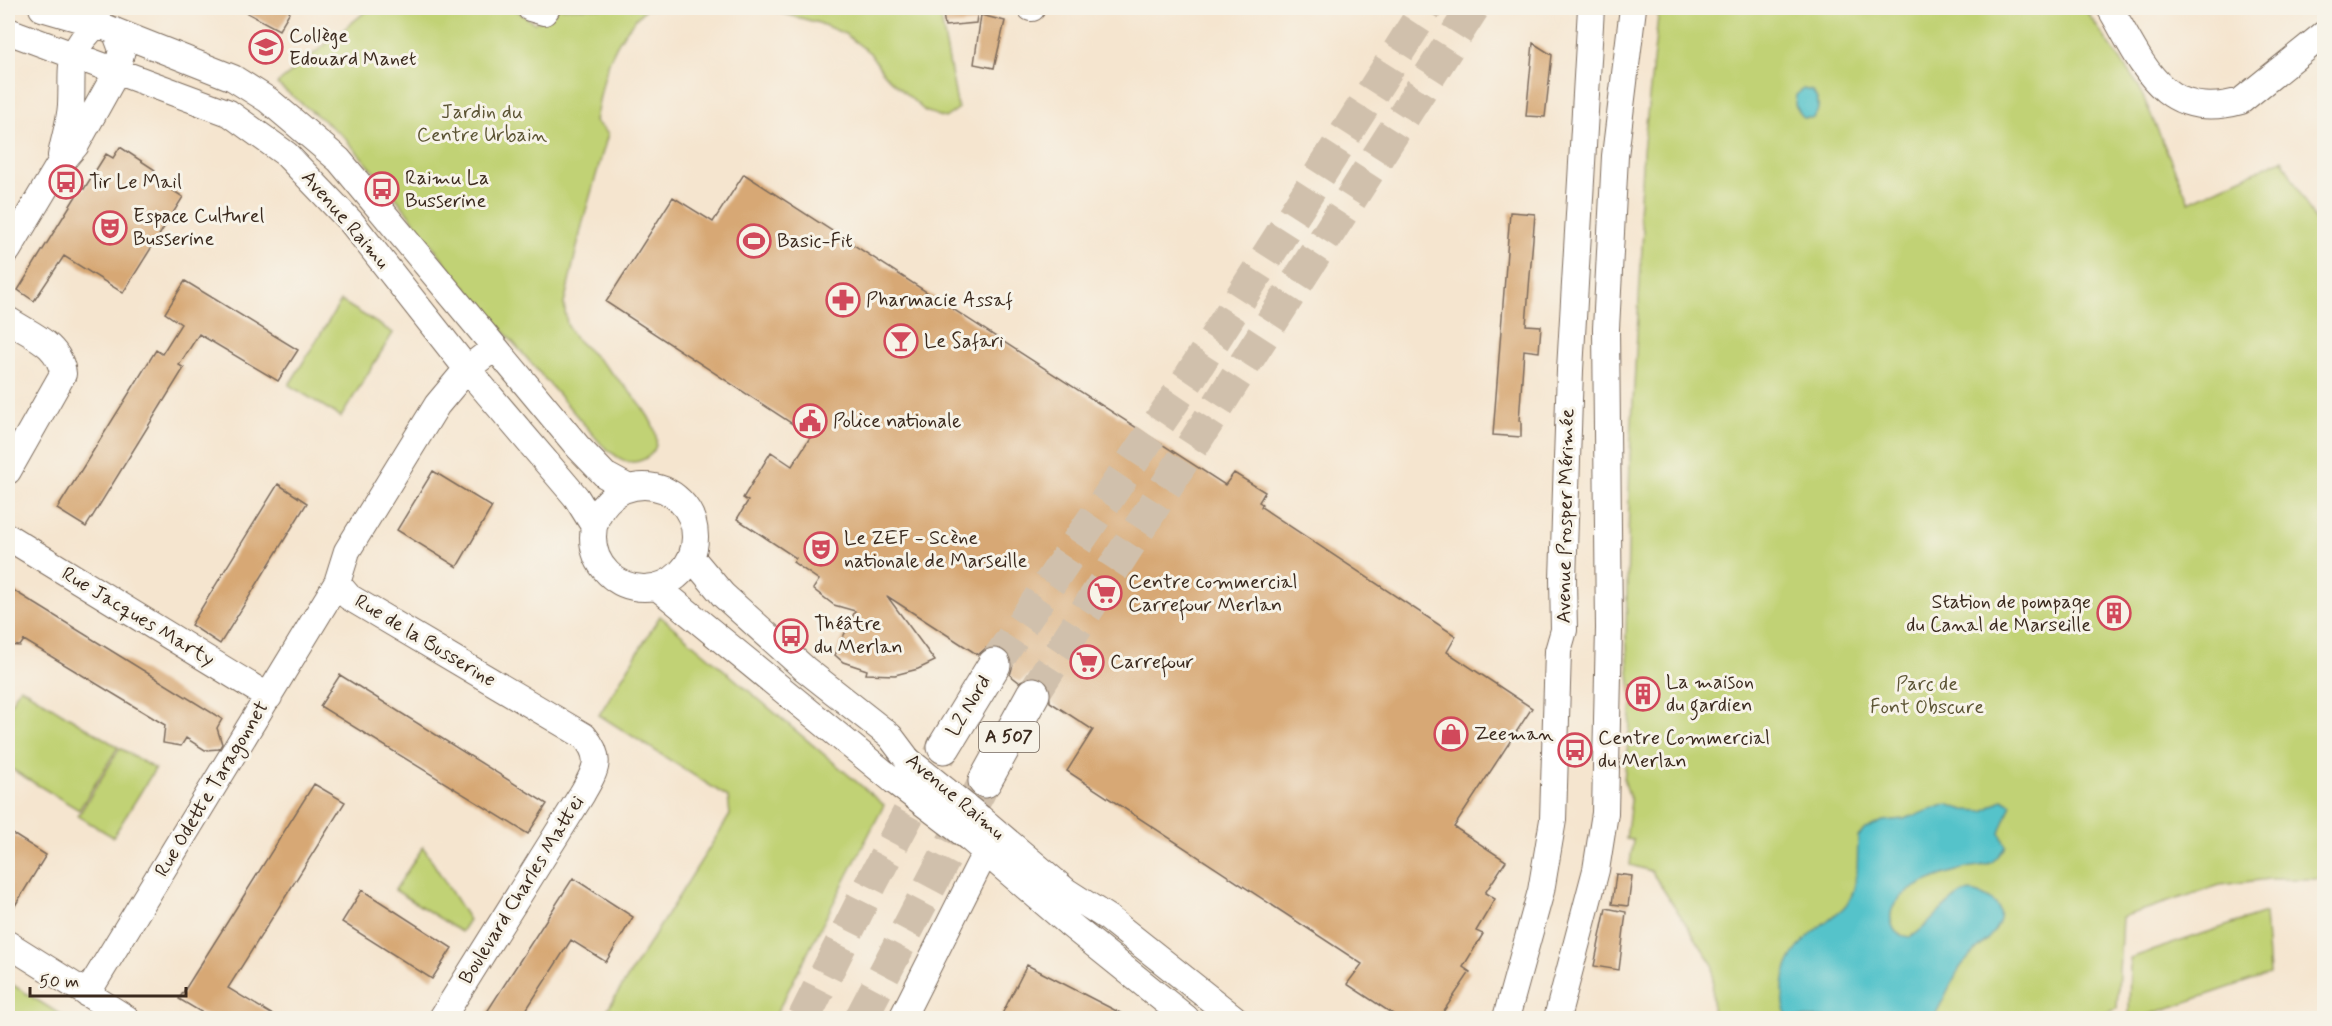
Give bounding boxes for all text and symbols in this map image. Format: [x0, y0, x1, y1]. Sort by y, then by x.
place label: Collège Edouard Manet [289, 23, 417, 73]
school or university icon: Collège Edouard Manet [248, 29, 284, 65]
park label: Jardin du Centre Urbain [417, 99, 548, 149]
bus stop icon: Tir Le Mail [48, 164, 84, 200]
street label: Avenue Raimu [295, 165, 395, 275]
place label: Raimu La Busserine [405, 165, 489, 215]
place label: Tir Le Mail [89, 169, 182, 196]
bus stop icon: Raimu La Busserine [364, 171, 400, 207]
place label: Espace Culturel Busserine [133, 203, 265, 253]
theatre icon: Espace Culturel Busserine [92, 210, 128, 246]
sports icon: Basic-Fit [736, 223, 772, 259]
place label: Basic-Fit [777, 228, 853, 255]
pharmacy icon: Pharmacie Assaf [825, 282, 861, 318]
place label: Pharmacie Assaf [866, 287, 1013, 314]
bar icon: Le Safari [883, 323, 919, 359]
place label: Le Safari [924, 328, 1004, 355]
public building icon: Police nationale [792, 403, 828, 439]
place label: Police nationale [833, 408, 961, 435]
street label: Avenue Prosper Mérimée [1551, 408, 1581, 624]
place label: Le ZEF - Scène nationale de Marseille [844, 525, 1027, 575]
theatre icon: Le ZEF - Scène nationale de Marseille [803, 531, 839, 567]
street label: Rue Jacques Marty [56, 561, 220, 673]
place label: Centre commercial Carrefour Merlan [1128, 569, 1298, 621]
supermarket icon: Centre commercial Carrefour Merlan [1087, 575, 1123, 611]
street label: Rue de la Busserine [349, 588, 501, 694]
place label: Station de pompage du Canal de Marseille [1906, 589, 2091, 639]
building icon: Station de pompage du Canal de Marseille [2096, 595, 2132, 631]
place label: Théâtre du Merlan [814, 611, 903, 661]
bus stop icon: Théâtre du Merlan [773, 618, 809, 654]
supermarket icon: Carrefour [1069, 644, 1105, 680]
place label: Carrefour [1110, 649, 1194, 678]
place label: La maison du gardien [1666, 669, 1754, 721]
street label: L2 Nord [940, 670, 998, 742]
park label: Parc de Font Obscure [1870, 671, 1984, 721]
building icon: La maison du gardien [1625, 676, 1661, 712]
street label: Rue Odette Taragonnet [149, 696, 276, 883]
shop icon: Zeeman [1433, 716, 1469, 752]
place label: Zeeman [1474, 721, 1554, 748]
road number: A 507 [979, 722, 1039, 752]
place label: Centre Commercial du Merlan [1598, 725, 1770, 775]
bus stop icon: Centre Commercial du Merlan [1557, 732, 1593, 768]
street label: Avenue Raimu [900, 747, 1010, 847]
street label: Boulevard Charles Mattei [453, 790, 591, 989]
scale bar [30, 960, 186, 998]
text: 50 m [39, 970, 79, 994]

